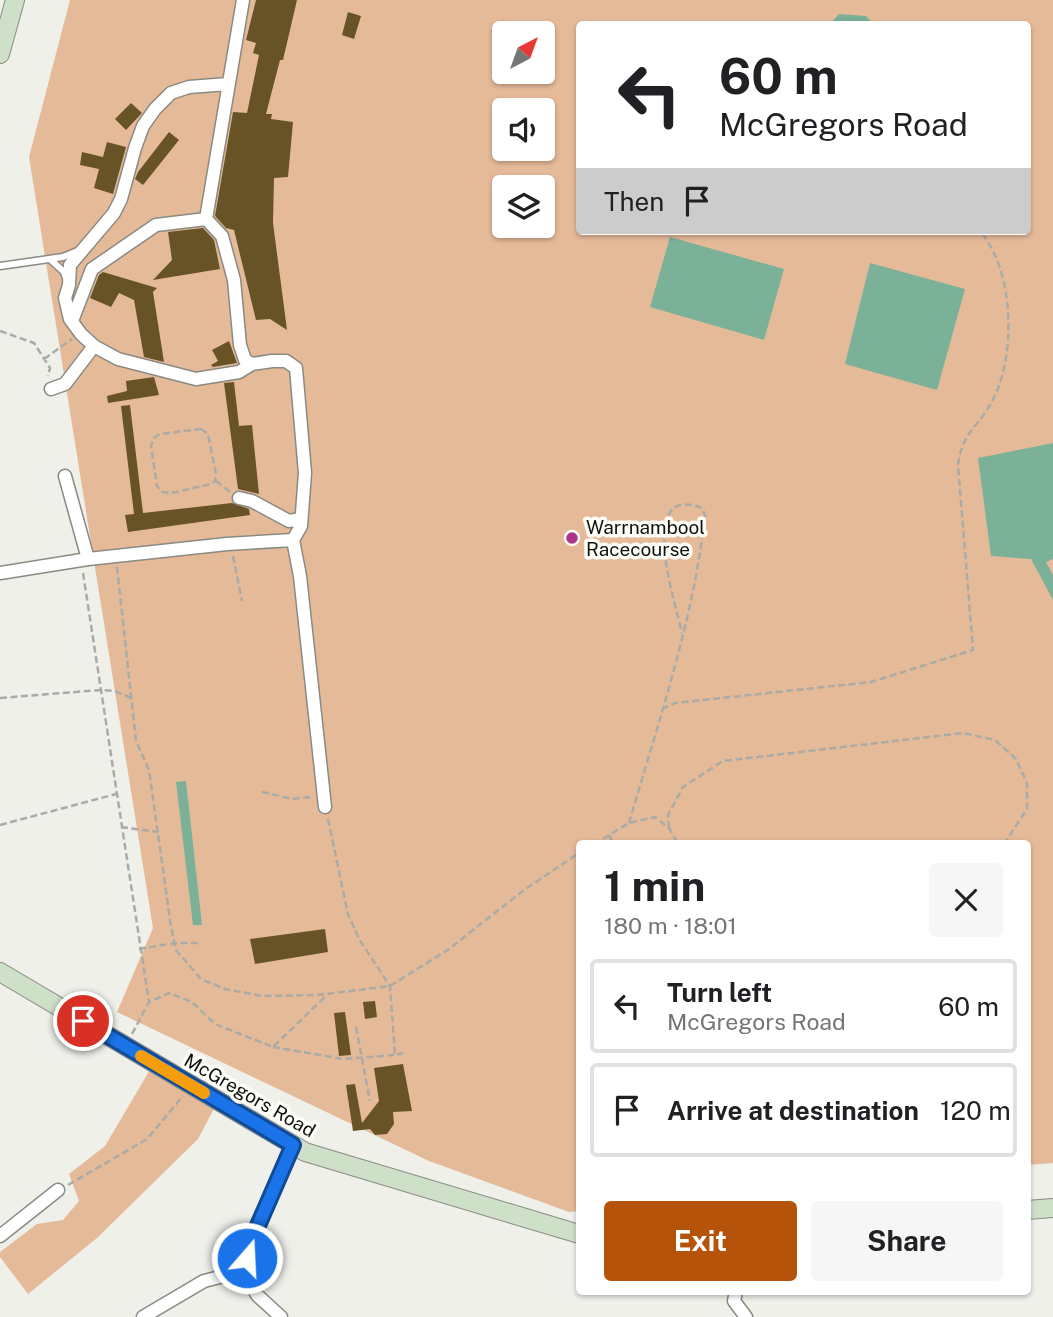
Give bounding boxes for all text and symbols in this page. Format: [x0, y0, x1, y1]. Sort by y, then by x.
north arrow [492, 21, 555, 84]
map controls [492, 21, 555, 238]
text: 60 m [719, 47, 838, 105]
icon: left [604, 49, 695, 140]
button: sound [492, 98, 555, 161]
text: McGregors Road [719, 106, 968, 143]
button: layers [492, 175, 555, 238]
icon: arrive [678, 182, 716, 220]
text: Then [604, 186, 664, 217]
place label: Warrnambool Racecourse [586, 516, 705, 560]
marker: Warrnambool Racecourse [564, 530, 580, 546]
text: 1 min [604, 861, 705, 910]
button: close [929, 863, 1003, 937]
text: 180 m · 18:01 [604, 912, 737, 939]
text: Turn left [667, 977, 772, 1008]
icon: left [608, 987, 646, 1025]
pin [53, 991, 113, 1051]
text: 60 m [938, 991, 999, 1022]
icon: arrive [64, 1002, 102, 1040]
text: McGregors Road [667, 1008, 846, 1035]
street label: McGregors Road [181, 1049, 319, 1141]
icon: arrive [608, 1091, 646, 1129]
text: Arrive at destination [667, 1095, 919, 1126]
text: 120 m [940, 1095, 1011, 1126]
button: Exit [604, 1201, 797, 1281]
button: Share [811, 1201, 1003, 1281]
position arrow [210, 1221, 284, 1295]

